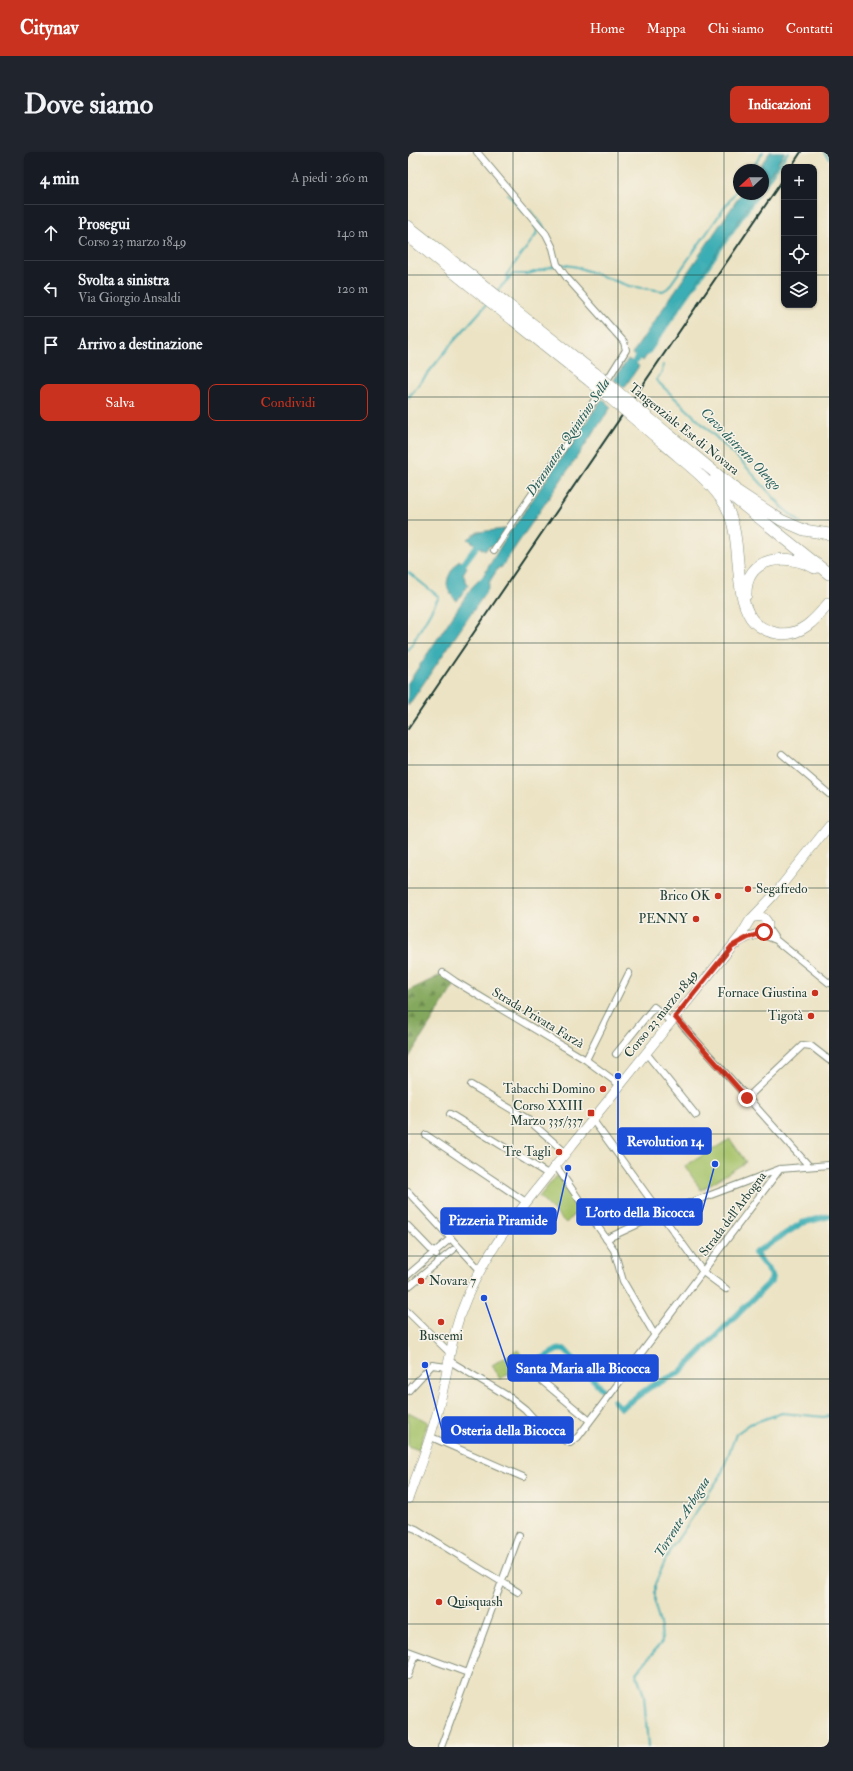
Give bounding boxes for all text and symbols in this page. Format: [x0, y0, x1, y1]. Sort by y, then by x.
text: Citynav [20, 16, 79, 40]
text: Home [590, 20, 625, 37]
text: Mappa [647, 20, 686, 37]
text: Chi siamo [708, 20, 764, 37]
text: Contatti [786, 20, 833, 37]
button: Indicazioni [730, 86, 829, 123]
text: Dove siamo [24, 87, 153, 122]
north arrow [733, 164, 769, 200]
map controls [781, 164, 817, 308]
button: + [781, 164, 817, 200]
text: 4 min [40, 168, 79, 189]
text: A piedi · 260 m [291, 170, 368, 186]
button: − [781, 200, 817, 236]
text: Prosegui [78, 215, 130, 234]
icon: ahead [40, 222, 62, 244]
text: 140 m [337, 225, 368, 241]
text: Corso 23 marzo 1849 [78, 234, 186, 250]
button: locate [781, 236, 817, 272]
text: Svolta a sinistra [78, 271, 170, 290]
button: layers [781, 272, 817, 308]
icon: left [40, 278, 62, 300]
text: 120 m [337, 281, 368, 297]
text: Via Giorgio Ansaldi [78, 290, 181, 306]
icon: arrive [40, 334, 62, 356]
text: Arrivo a destinazione [78, 335, 203, 354]
water label: Diramatore Quintino Sella [522, 375, 615, 500]
street label: Tangenziale Est di Novara [626, 380, 743, 479]
button: Salva [40, 384, 200, 421]
button: Condividi [208, 384, 368, 421]
water label: Cavo distretto Olengo [697, 404, 785, 494]
place label: Segafredo [756, 881, 808, 897]
marker: Segafredo [743, 884, 753, 894]
place label: Brico OK [660, 888, 711, 904]
marker: Brico OK [713, 891, 723, 901]
place label: PENNY [639, 911, 689, 927]
marker: PENNY [691, 914, 701, 924]
route start [755, 923, 773, 941]
street label: Corso 23 marzo 1849 [621, 967, 701, 1061]
street label: Strada Privata Farzà [489, 984, 588, 1052]
place label: Fornace Giustina [717, 985, 808, 1001]
marker: Fornace Giustina [810, 988, 820, 998]
place label: Tigotà [768, 1008, 804, 1024]
marker: Tigotà [806, 1011, 816, 1021]
place label: Tabacchi Domino [503, 1081, 595, 1097]
marker: Tabacchi Domino [598, 1084, 608, 1094]
route end [738, 1089, 756, 1107]
place label: Corso XXIII Marzo 335/337 [510, 1098, 583, 1129]
marker: Corso XXIII Marzo 335/337 [586, 1108, 596, 1118]
callout: Revolution 14 [618, 1128, 711, 1154]
text: Revolution 14 [627, 1133, 705, 1150]
place label: Tre Tagli [503, 1144, 552, 1160]
marker: Tre Tagli [554, 1147, 564, 1157]
street label: Strada dell'Arbogna [696, 1168, 770, 1259]
callout: L'orto della Bicocca [577, 1199, 702, 1225]
text: L'orto della Bicocca [586, 1204, 696, 1221]
callout: Pizzeria Piramide [441, 1208, 556, 1234]
text: Pizzeria Piramide [449, 1212, 548, 1229]
place label: Novara 7 [429, 1273, 476, 1289]
marker: Novara 7 [416, 1276, 426, 1286]
marker: Buscemi [436, 1317, 446, 1327]
place label: Buscemi [419, 1328, 463, 1344]
callout: Santa Maria alla Bicocca [508, 1355, 658, 1381]
text: Santa Maria alla Bicocca [516, 1360, 652, 1377]
callout: Osteria della Bicocca [442, 1417, 573, 1443]
text: Osteria della Bicocca [451, 1422, 567, 1439]
water label: Torrente Arbogna [650, 1473, 714, 1560]
place label: Quisquash [447, 1594, 503, 1610]
marker: Quisquash [434, 1597, 444, 1607]

